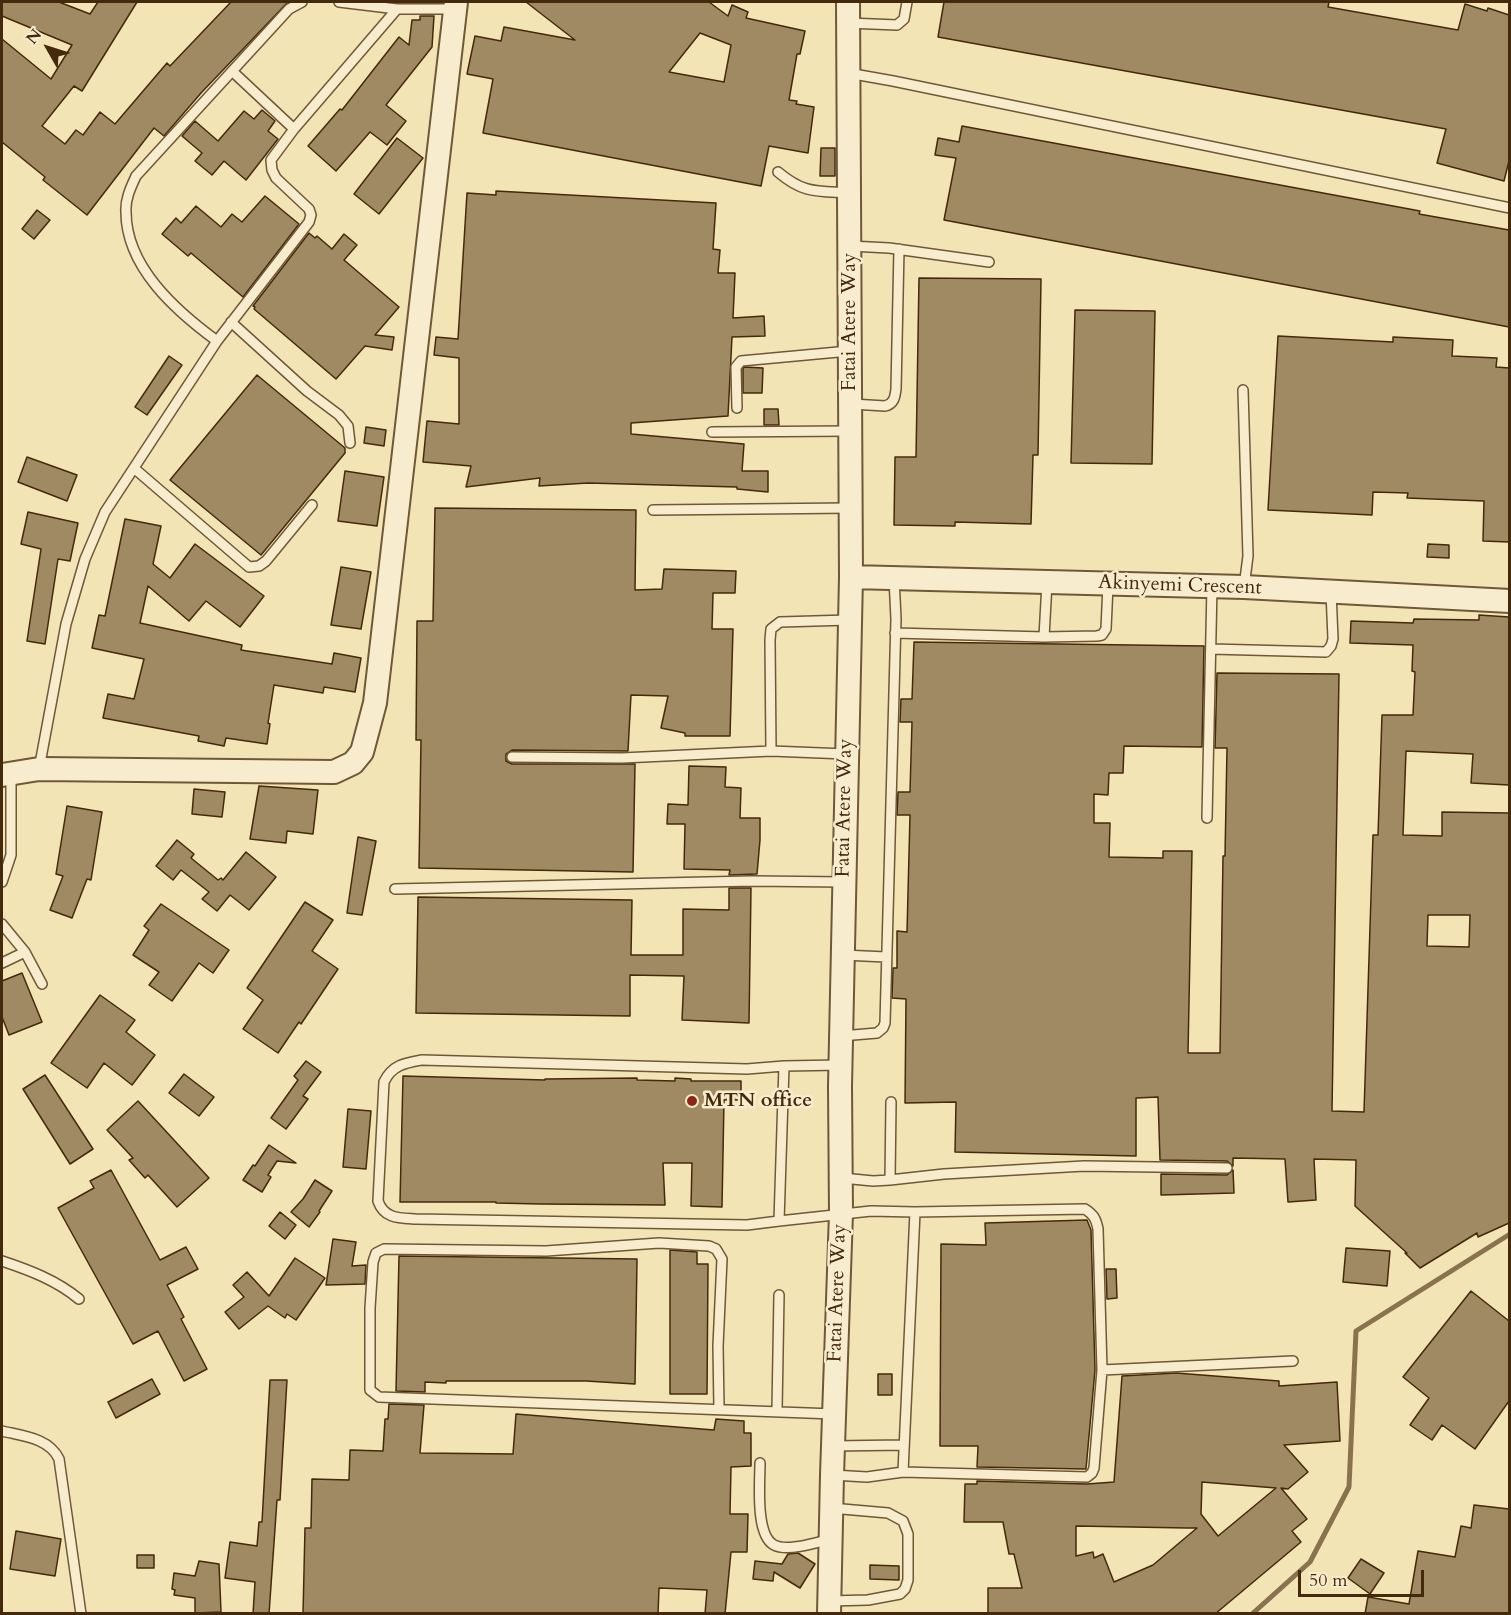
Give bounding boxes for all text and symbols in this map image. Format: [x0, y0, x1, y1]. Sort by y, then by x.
north arrow [18, 18, 78, 78]
text: N [21, 24, 47, 49]
street label: Fatai Atere Way [838, 253, 862, 391]
street label: Akinyemi Crescent [1098, 571, 1262, 601]
street label: Fatai Atere Way [832, 738, 858, 878]
place label: MTN office [704, 1089, 812, 1113]
marker: MTN office [685, 1094, 699, 1108]
street label: Fatai Atere Way [824, 1223, 852, 1363]
scale bar [1301, 1558, 1427, 1596]
text: 50 m [1309, 1568, 1348, 1593]

